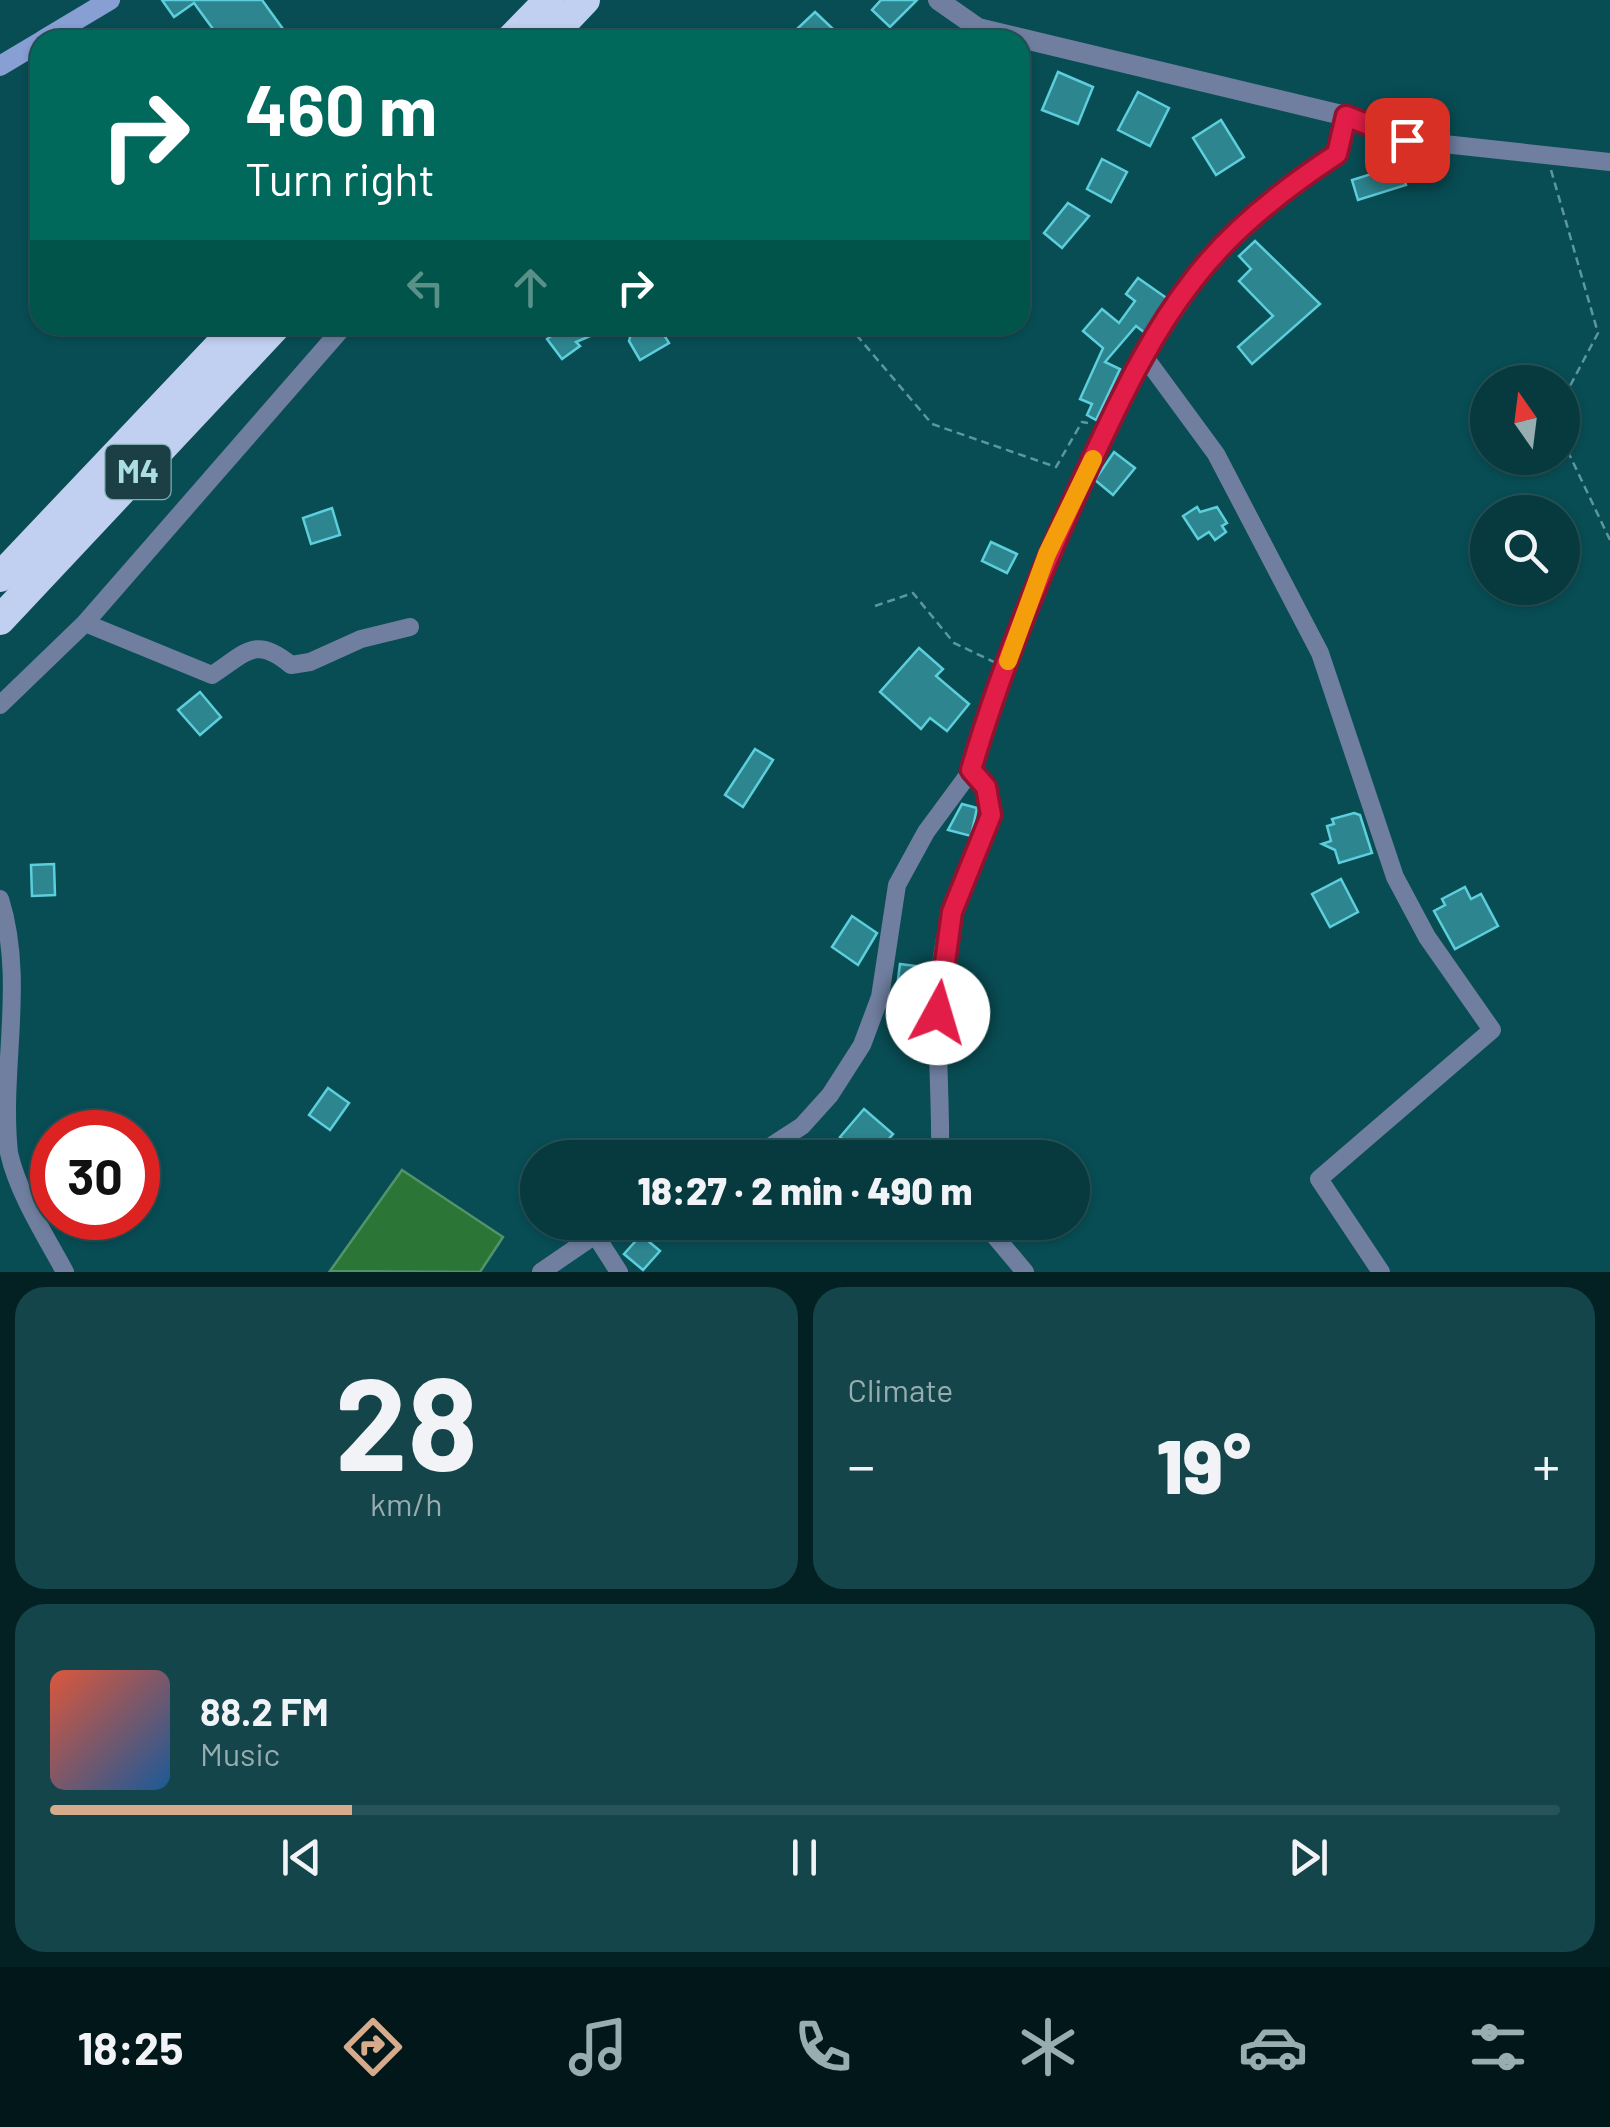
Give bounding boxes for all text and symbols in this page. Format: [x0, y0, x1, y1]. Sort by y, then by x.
text: 460 m [245, 66, 437, 150]
icon: right [80, 70, 210, 200]
pin [1365, 98, 1450, 183]
icon: arrive [1380, 113, 1435, 168]
text: Turn right [245, 151, 435, 205]
icon: left [398, 260, 453, 315]
icon: ahead [503, 260, 558, 315]
icon: right [608, 260, 663, 315]
north arrow [1470, 365, 1580, 475]
map controls [1470, 365, 1580, 605]
road number: M4 [106, 445, 170, 499]
button: search [1470, 495, 1580, 605]
position arrow [886, 961, 990, 1065]
speed limit sign: 30 [30, 1110, 160, 1240]
text: 18:27 · 2 min · 490 m [637, 1167, 973, 1213]
text: 28 [335, 1341, 478, 1497]
text: Climate [848, 1370, 953, 1408]
text: 19° [1156, 1419, 1251, 1509]
text: − [848, 1431, 875, 1497]
text: + [1532, 1431, 1560, 1497]
text: km/h [370, 1484, 442, 1522]
text: 88.2 FM [200, 1688, 329, 1734]
text: Music [200, 1734, 280, 1772]
icon: previous [274, 1830, 329, 1885]
icon: pause [777, 1830, 832, 1885]
icon: next [1281, 1830, 1336, 1885]
icon: directions [338, 2012, 408, 2082]
icon: music [563, 2012, 633, 2082]
icon: phone [788, 2012, 858, 2082]
icon: climate [1013, 2012, 1083, 2082]
icon: car [1238, 2012, 1308, 2082]
icon: filters [1463, 2012, 1533, 2082]
text: 18:25 [77, 2020, 184, 2074]

